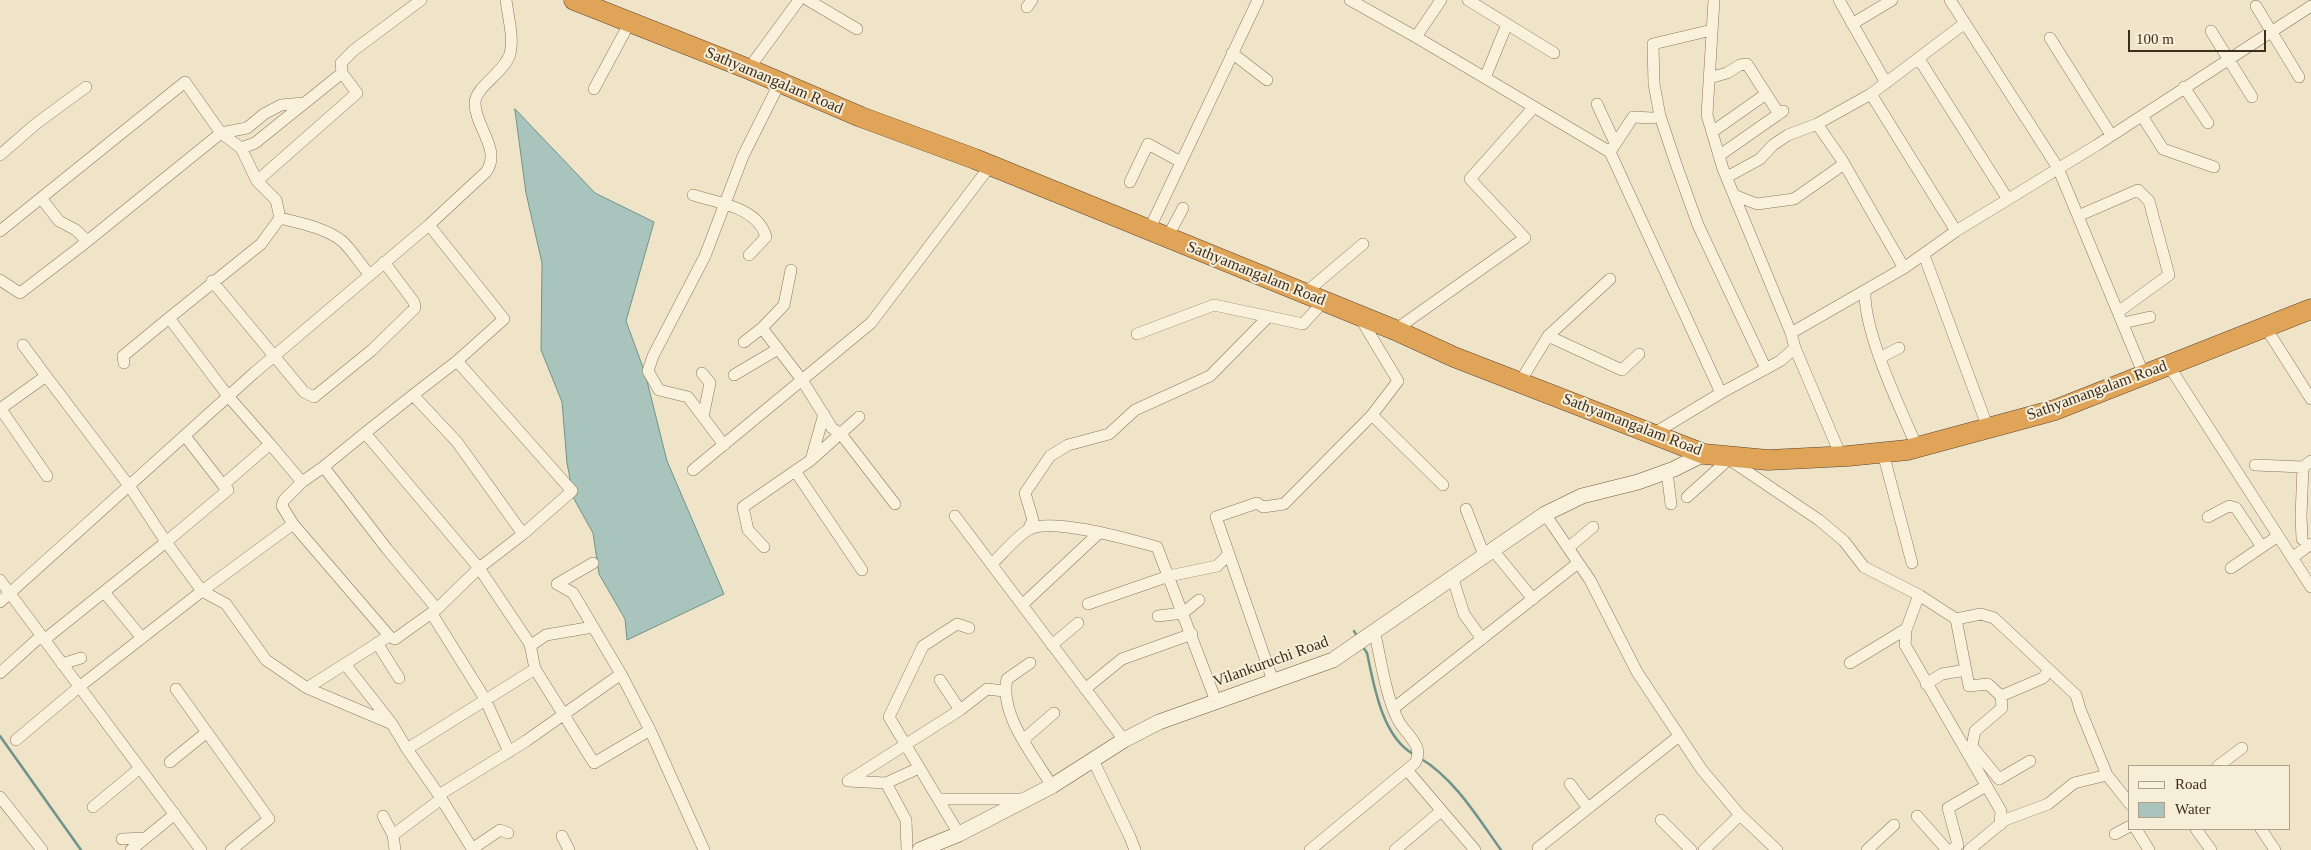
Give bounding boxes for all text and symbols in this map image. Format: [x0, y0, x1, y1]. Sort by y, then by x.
scale bar [2131, 20, 2268, 52]
text: 100 m [2136, 31, 2174, 47]
street label: Sathyamangalam Road [702, 43, 846, 119]
street label: Sathyamangalam Road [1184, 237, 1328, 311]
street label: Sathyamangalam Road [2024, 357, 2170, 425]
street label: Sathyamangalam Road [1559, 390, 1705, 460]
street label: Vilankuruchi Road [1211, 632, 1331, 692]
legend [2128, 765, 2291, 830]
text: Road [2175, 776, 2207, 792]
text: Water [2175, 801, 2210, 817]

